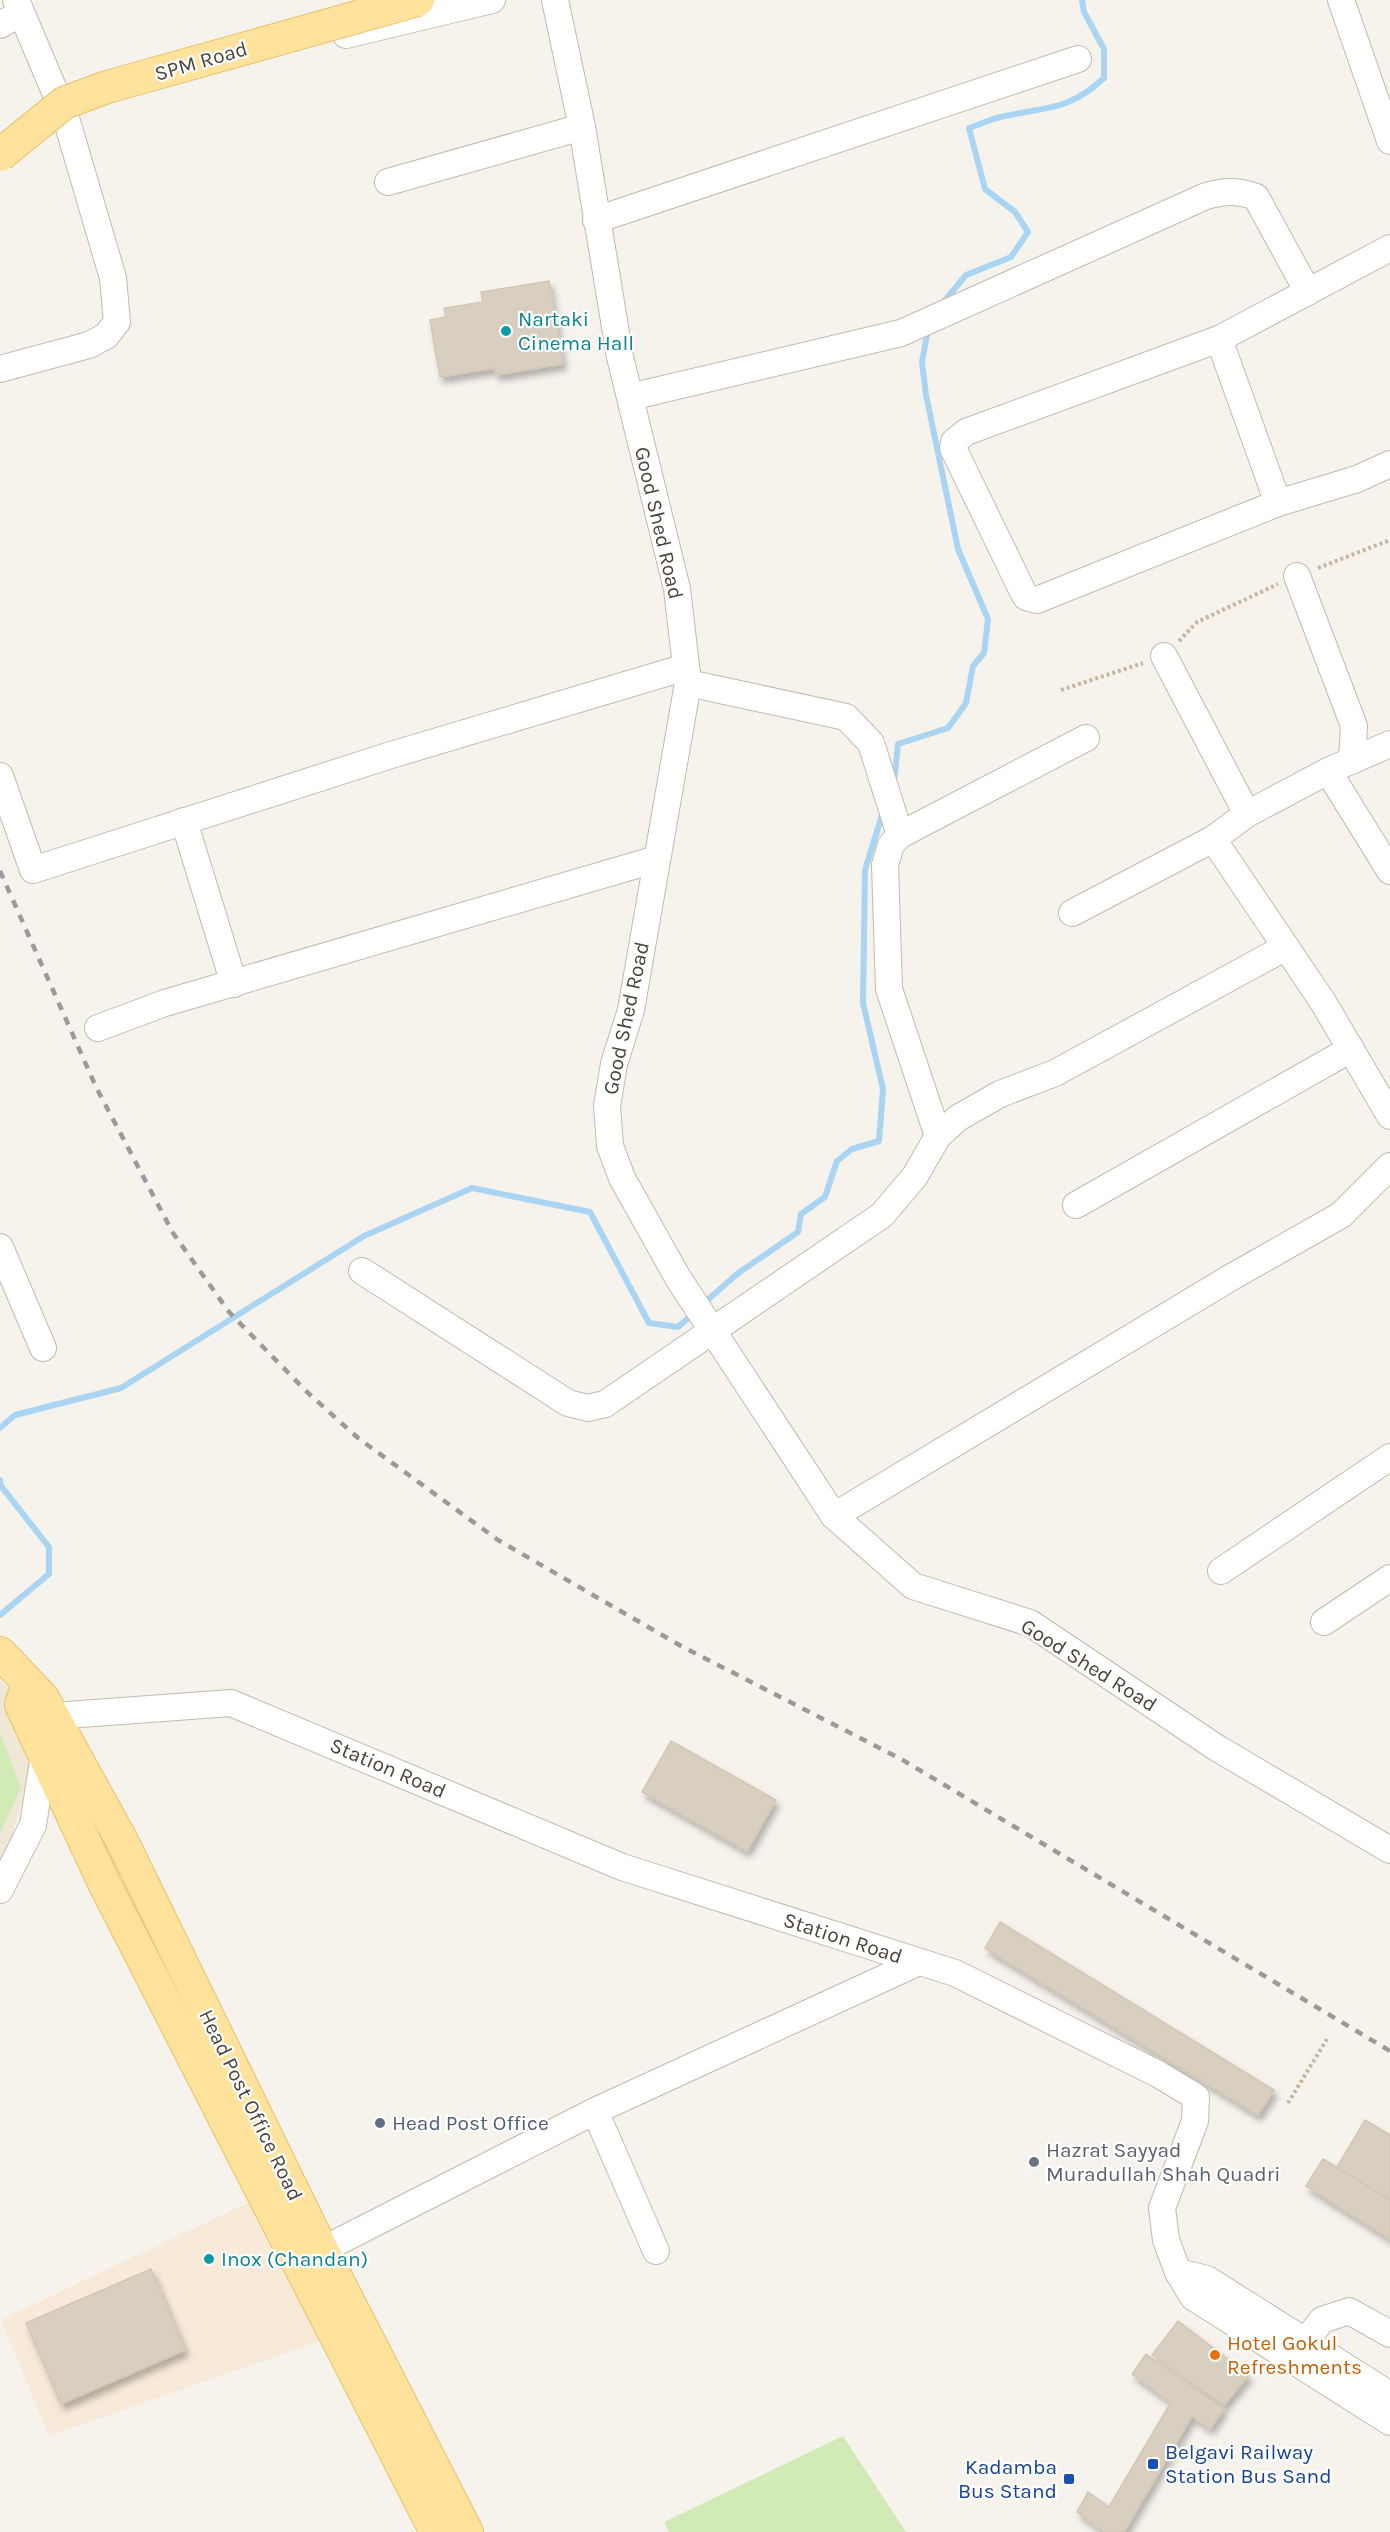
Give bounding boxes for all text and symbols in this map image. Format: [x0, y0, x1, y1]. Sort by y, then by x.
street label: SPM Road [152, 36, 250, 86]
place label: Nartaki Cinema Hall [518, 307, 634, 355]
marker: Nartaki Cinema Hall [499, 324, 513, 338]
street label: Good Shed Road [630, 444, 688, 602]
street label: Good Shed Road [598, 939, 654, 1097]
street label: Good Shed Road [1017, 1614, 1161, 1716]
street label: Station Road [326, 1733, 450, 1803]
street label: Station Road [780, 1907, 906, 1969]
street label: Head Post Office Road [194, 2005, 308, 2205]
place label: Head Post Office [392, 2111, 549, 2135]
marker: Head Post Office [373, 2116, 387, 2130]
place label: Hazrat Sayyad Muradullah Shah Quadri [1046, 2138, 1281, 2186]
marker: Hazrat Sayyad Muradullah Shah Quadri [1027, 2155, 1041, 2169]
place label: Inox (Chandan) [221, 2247, 368, 2271]
marker: Inox (Chandan) [202, 2252, 216, 2266]
place label: Hotel Gokul Refreshments [1227, 2331, 1362, 2379]
marker: Hotel Gokul Refreshments [1208, 2348, 1222, 2362]
place label: Belgavi Railway Station Bus Sand [1165, 2440, 1332, 2488]
place label: Kadamba Bus Stand [958, 2455, 1057, 2503]
marker: Belgavi Railway Station Bus Sand [1146, 2457, 1160, 2471]
marker: Kadamba Bus Stand [1062, 2472, 1076, 2486]

